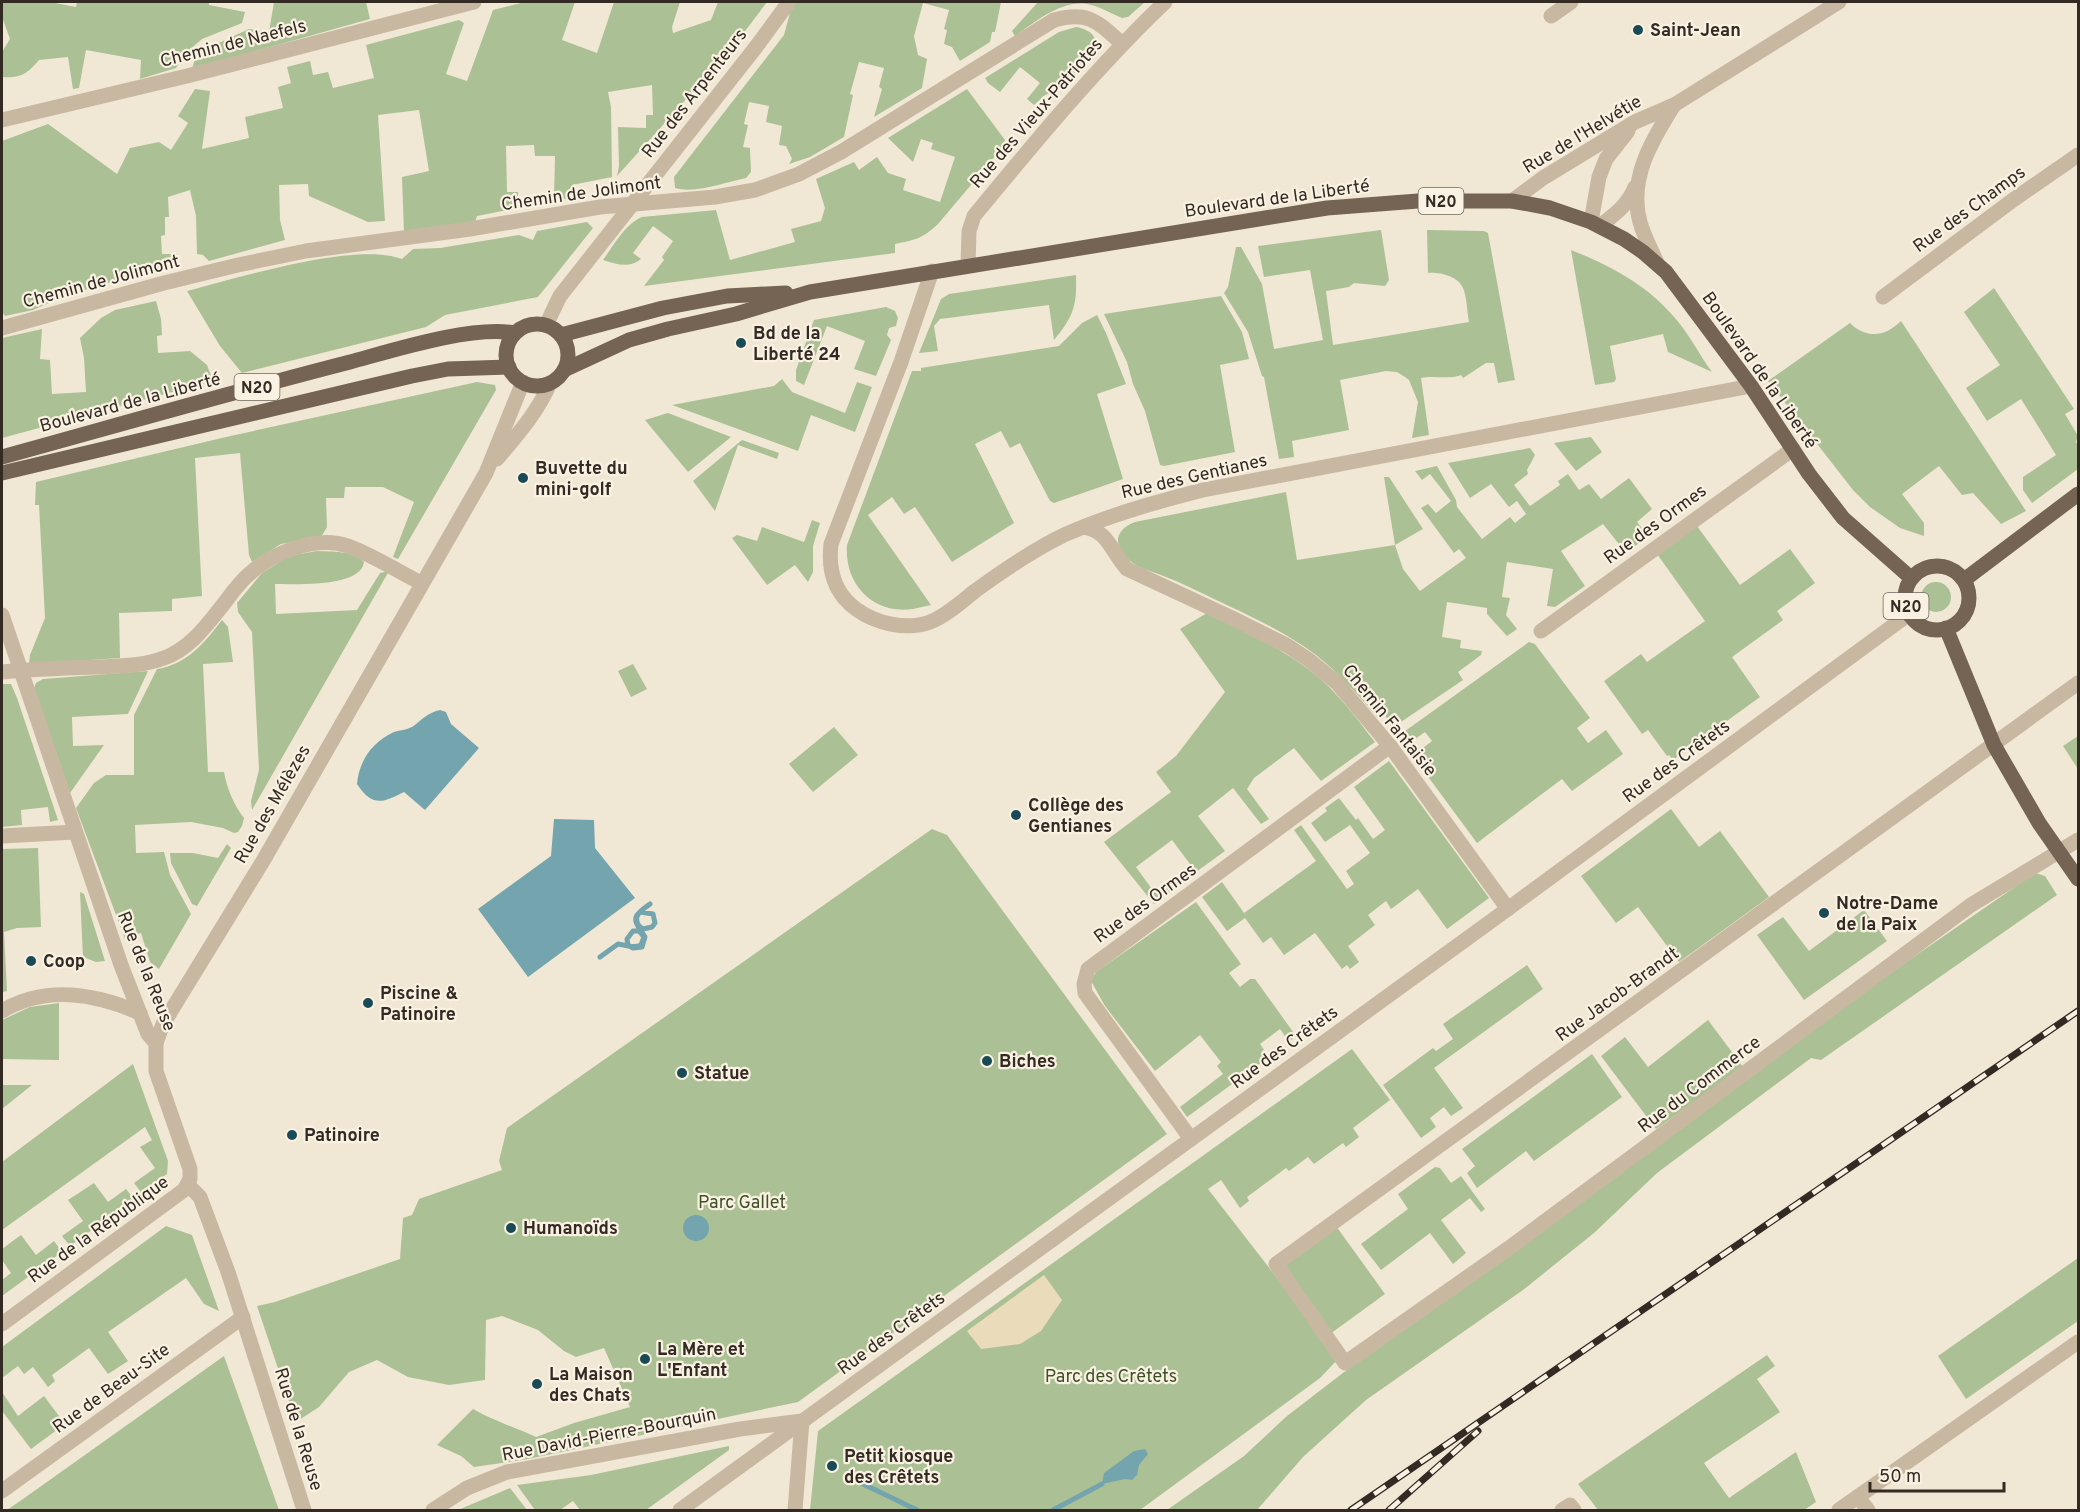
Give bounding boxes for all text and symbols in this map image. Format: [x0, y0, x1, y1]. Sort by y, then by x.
street label: Chemin de Naefels [158, 15, 309, 74]
place label: Saint-Jean [1650, 20, 1741, 43]
marker: Saint-Jean [1631, 23, 1645, 37]
street label: Rue des Arpenteurs [637, 24, 753, 163]
street label: Rue des Vieux-Patriotes [966, 34, 1109, 194]
street label: Rue de l'Helvétie [1519, 91, 1646, 180]
street label: Rue des Champs [1909, 162, 2031, 259]
street label: Chemin de Jolimont [500, 172, 663, 217]
street label: Boulevard de la Liberté [1183, 175, 1371, 224]
road number: N20 [1418, 188, 1464, 214]
street label: Chemin de Jolimont [20, 250, 182, 314]
street label: Boulevard de la Liberté [1696, 288, 1822, 454]
place label: Bd de la Liberté 24 [753, 323, 841, 367]
marker: Bd de la Liberté 24 [734, 336, 748, 350]
street label: Boulevard de la Liberté [37, 368, 223, 439]
road number: N20 [234, 374, 280, 400]
street label: Rue des Gentianes [1119, 449, 1270, 505]
place label: Buvette du mini-golf [535, 458, 628, 502]
marker: Buvette du mini-golf [516, 471, 530, 485]
street label: Rue des Ormes [1600, 480, 1712, 570]
road number: N20 [1884, 593, 1928, 619]
street label: Chemin Fantaisie [1337, 660, 1441, 782]
street label: Rue des Crêtets [1619, 715, 1735, 809]
street label: Rue des Mélèzes [230, 741, 317, 868]
place label: Collège des Gentianes [1028, 795, 1124, 839]
marker: Collège des Gentianes [1009, 808, 1023, 822]
street label: Rue des Ormes [1090, 859, 1202, 949]
place label: Notre-Dame de la Paix [1836, 893, 1938, 937]
marker: Notre-Dame de la Paix [1817, 906, 1831, 920]
street label: Rue de la Reuse [111, 908, 180, 1035]
street label: Rue Jacob-Brandt [1552, 943, 1684, 1048]
place label: Coop [43, 951, 85, 974]
marker: Coop [24, 954, 38, 968]
place label: Piscine & Patinoire [380, 983, 458, 1027]
marker: Piscine & Patinoire [361, 996, 375, 1010]
street label: Rue des Crêtets [1227, 1001, 1343, 1095]
street label: Rue du Commerce [1634, 1031, 1766, 1139]
place label: Biches [999, 1051, 1056, 1074]
marker: Biches [980, 1054, 994, 1068]
place label: Statue [694, 1063, 749, 1086]
marker: Statue [675, 1066, 689, 1080]
place label: Patinoire [304, 1125, 380, 1148]
marker: Patinoire [285, 1128, 299, 1142]
street label: Rue de la République [24, 1171, 174, 1289]
park label: Parc Gallet [698, 1192, 786, 1215]
place label: Humanoïds [523, 1218, 618, 1241]
marker: Humanoïds [504, 1221, 518, 1235]
street label: Rue des Crêtets [834, 1287, 950, 1381]
street label: Rue de Beau-Site [49, 1339, 175, 1440]
place label: La Mère et L'Enfant [657, 1339, 745, 1383]
marker: La Mère et L'Enfant [638, 1352, 652, 1366]
place label: La Maison des Chats [549, 1364, 633, 1408]
street label: Rue de la Reuse [268, 1365, 327, 1494]
park label: Parc des Crêtets [1045, 1366, 1177, 1389]
marker: La Maison des Chats [530, 1377, 544, 1391]
street label: Rue David-Pierre-Bourquin [500, 1403, 718, 1468]
place label: Petit kiosque des Crêtets [844, 1446, 953, 1490]
scale bar [1870, 1455, 2004, 1493]
marker: Petit kiosque des Crêtets [825, 1459, 839, 1473]
text: 50 m [1879, 1466, 1921, 1489]

